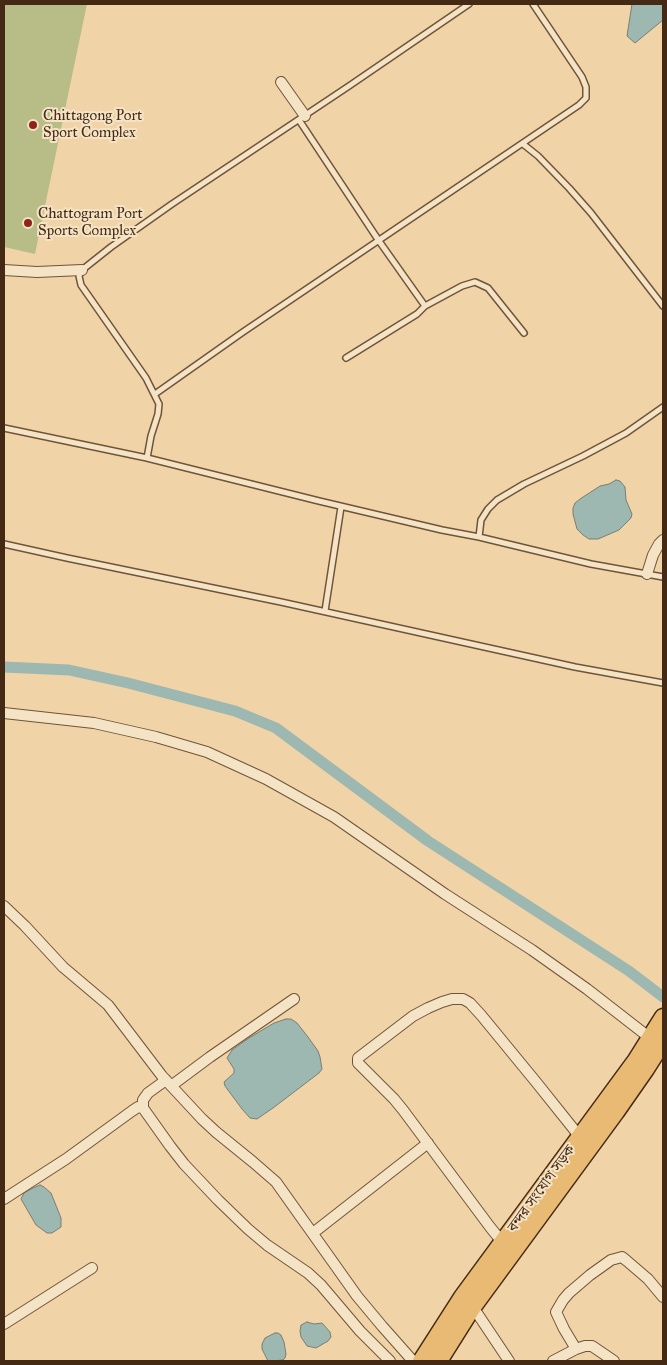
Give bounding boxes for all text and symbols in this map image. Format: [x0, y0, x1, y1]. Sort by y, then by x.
place label: Chittagong Port Sport Complex [43, 107, 142, 142]
marker: Chittagong Port Sport Complex [27, 119, 39, 131]
place label: Chattogram Port Sports Complex [38, 205, 143, 240]
marker: Chattogram Port Sports Complex [22, 217, 34, 229]
street label: বন্দর সংযোগ সড়ক [504, 1142, 580, 1236]

